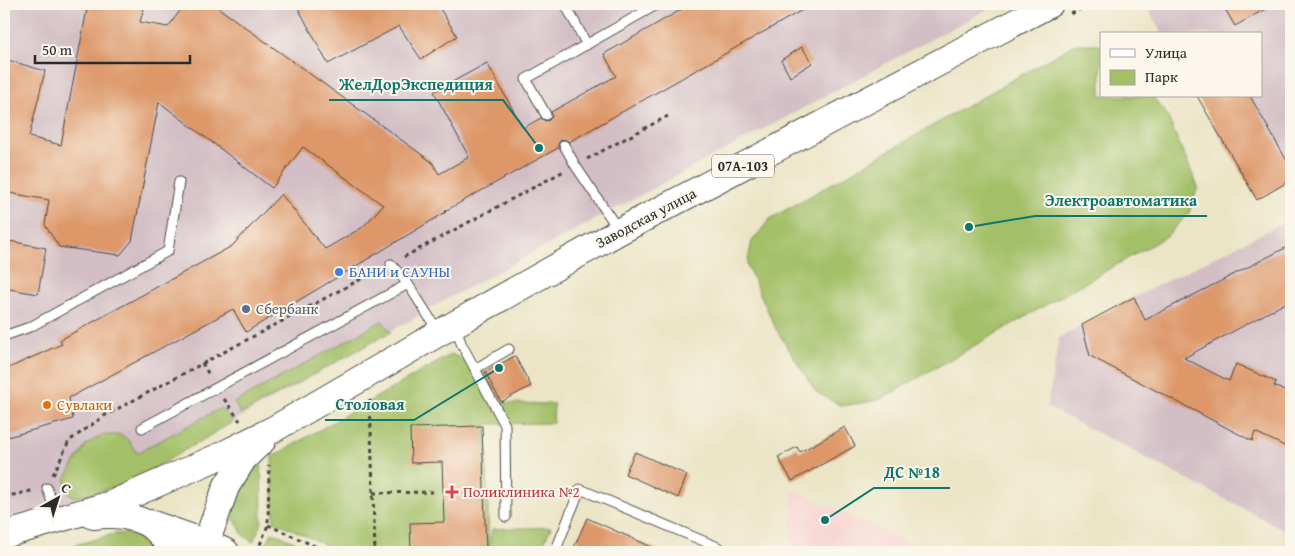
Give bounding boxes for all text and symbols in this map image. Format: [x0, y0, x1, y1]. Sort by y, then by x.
scale bar [35, 32, 190, 64]
legend [1100, 32, 1262, 98]
text: 50 m [42, 39, 73, 60]
text: Улица [1145, 42, 1188, 63]
text: Парк [1145, 66, 1178, 87]
callout: ЖелДорЭкспедиция [329, 69, 503, 100]
text: ЖелДорЭкспедиция [338, 72, 493, 96]
road number: 07А-103 [712, 154, 774, 178]
street label: Заводская улица [592, 182, 700, 253]
callout: Электроавтоматика [1035, 185, 1207, 216]
text: Электроавтоматика [1045, 188, 1198, 212]
place label: БАНИ и САУНЫ [349, 261, 451, 282]
marker: БАНИ и САУНЫ [333, 266, 345, 278]
place label: Сбербанк [256, 298, 318, 319]
marker: Сбербанк [240, 303, 252, 315]
callout: Столовая [325, 389, 414, 420]
text: Столовая [335, 392, 405, 416]
place label: Сувлаки [57, 394, 112, 415]
marker: Сувлаки [41, 399, 53, 411]
callout: ДС №18 [874, 457, 950, 488]
text: ДС №18 [883, 460, 940, 484]
north arrow [32, 474, 82, 524]
text: С [57, 478, 76, 498]
place label: Поликлиника №2 [463, 481, 580, 502]
marker: Поликлиника №2 [445, 485, 459, 499]

